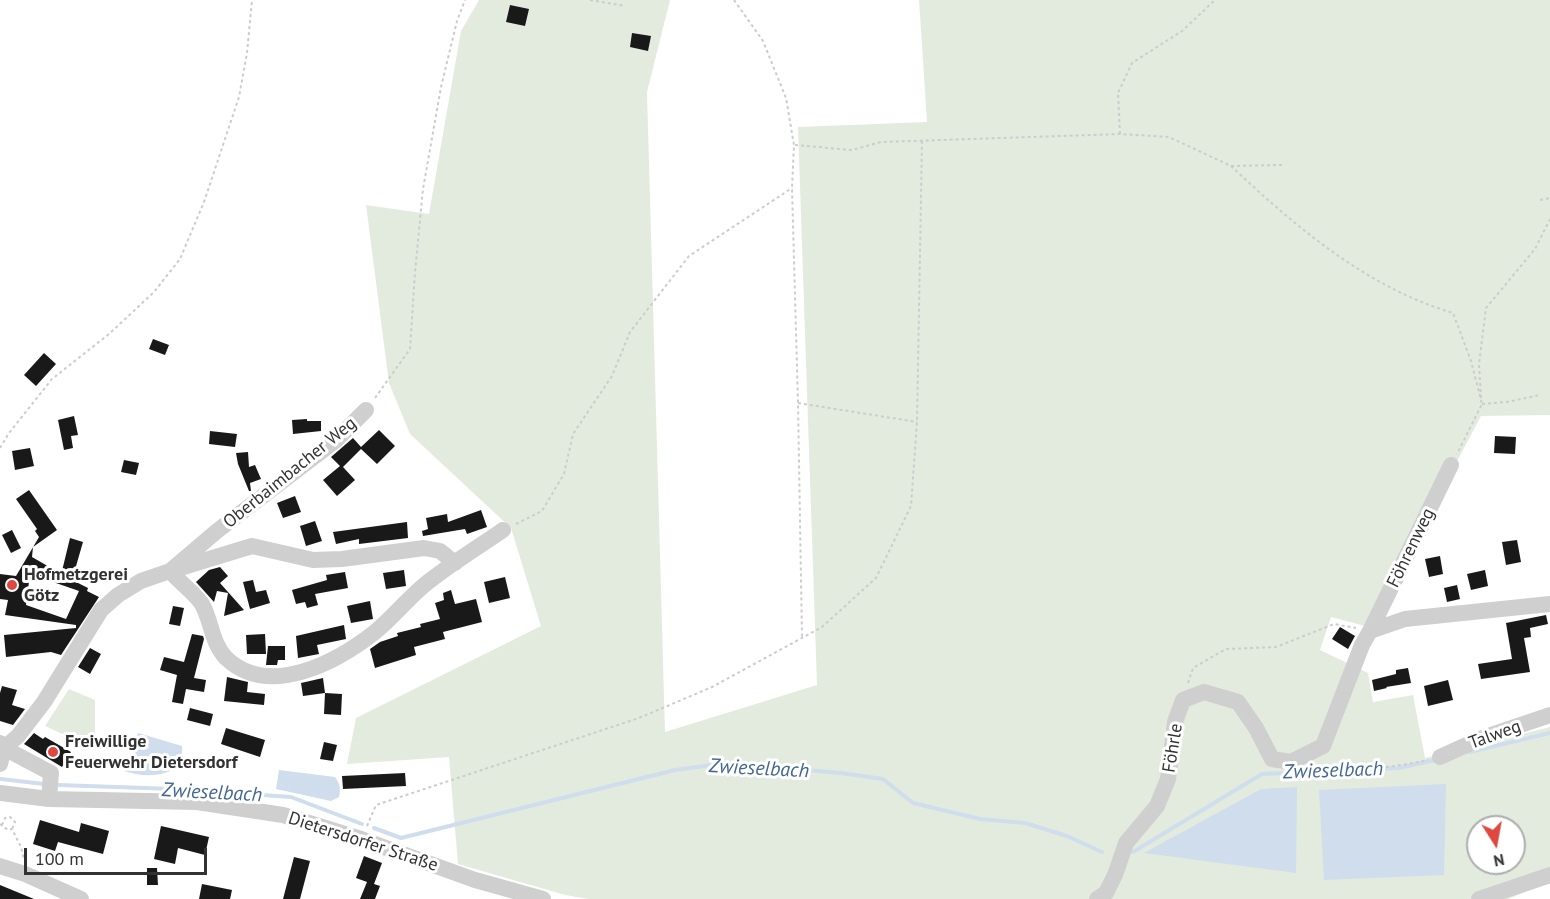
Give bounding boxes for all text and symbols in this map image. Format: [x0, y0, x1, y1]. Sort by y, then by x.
street label: Oberbaimbacher Weg [219, 413, 361, 533]
street label: Föhrenweg [1383, 505, 1439, 591]
place label: Hofmetzgerei Götz [24, 564, 128, 606]
marker: Hofmetzgerei Götz [5, 578, 19, 592]
street label: Talweg [1466, 716, 1524, 754]
street label: Föhrle [1158, 722, 1188, 774]
place label: Freiwillige Feuerwehr Dietersdorf [65, 731, 237, 774]
marker: Freiwillige Feuerwehr Dietersdorf [46, 745, 60, 759]
water label: Zwieselbach [708, 754, 810, 784]
water label: Zwieselbach [1282, 757, 1384, 785]
water label: Zwieselbach [161, 778, 263, 808]
street label: Dietersdorfer Straße [285, 808, 441, 876]
north arrow [1466, 815, 1526, 875]
scale bar [27, 836, 210, 874]
text: 100 m [35, 847, 84, 870]
text: N [1492, 850, 1506, 872]

